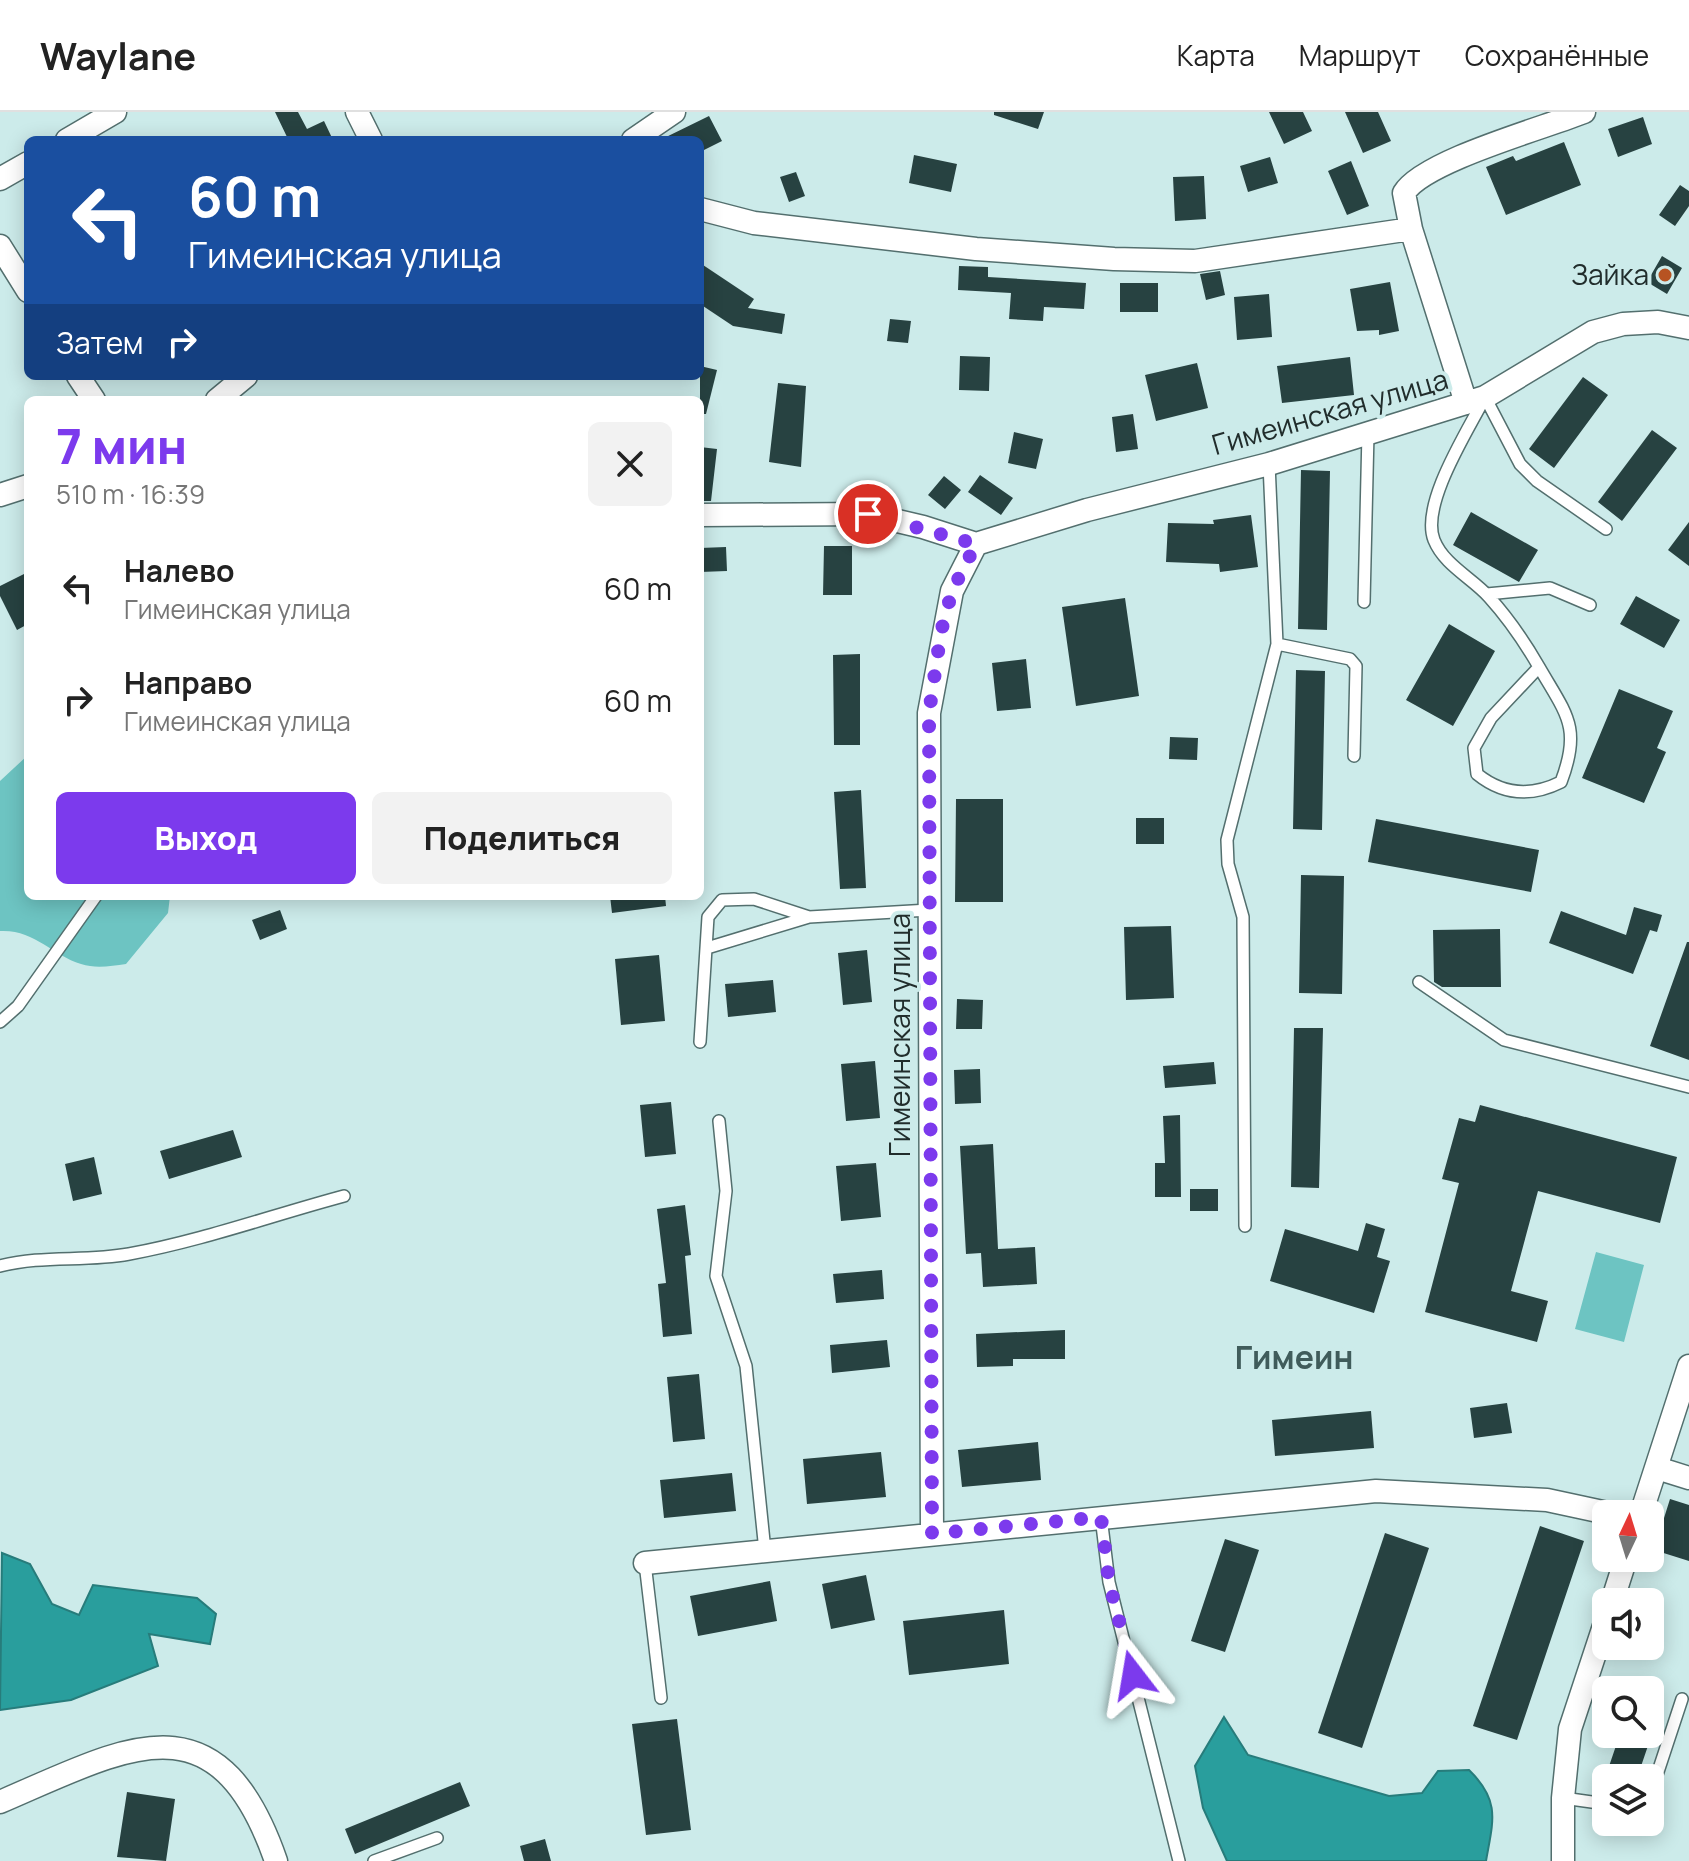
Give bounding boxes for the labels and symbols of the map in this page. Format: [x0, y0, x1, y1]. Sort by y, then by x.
place label: Зайка [1571, 255, 1649, 293]
marker: Зайка [1656, 266, 1674, 284]
street label: Гимеинская улица [1207, 359, 1452, 463]
pin [834, 480, 902, 548]
street label: Гимеинская улица [880, 913, 918, 1157]
district label: Гимеин [1235, 1335, 1353, 1379]
north arrow [1592, 1500, 1664, 1572]
position arrow [1091, 1633, 1175, 1717]

